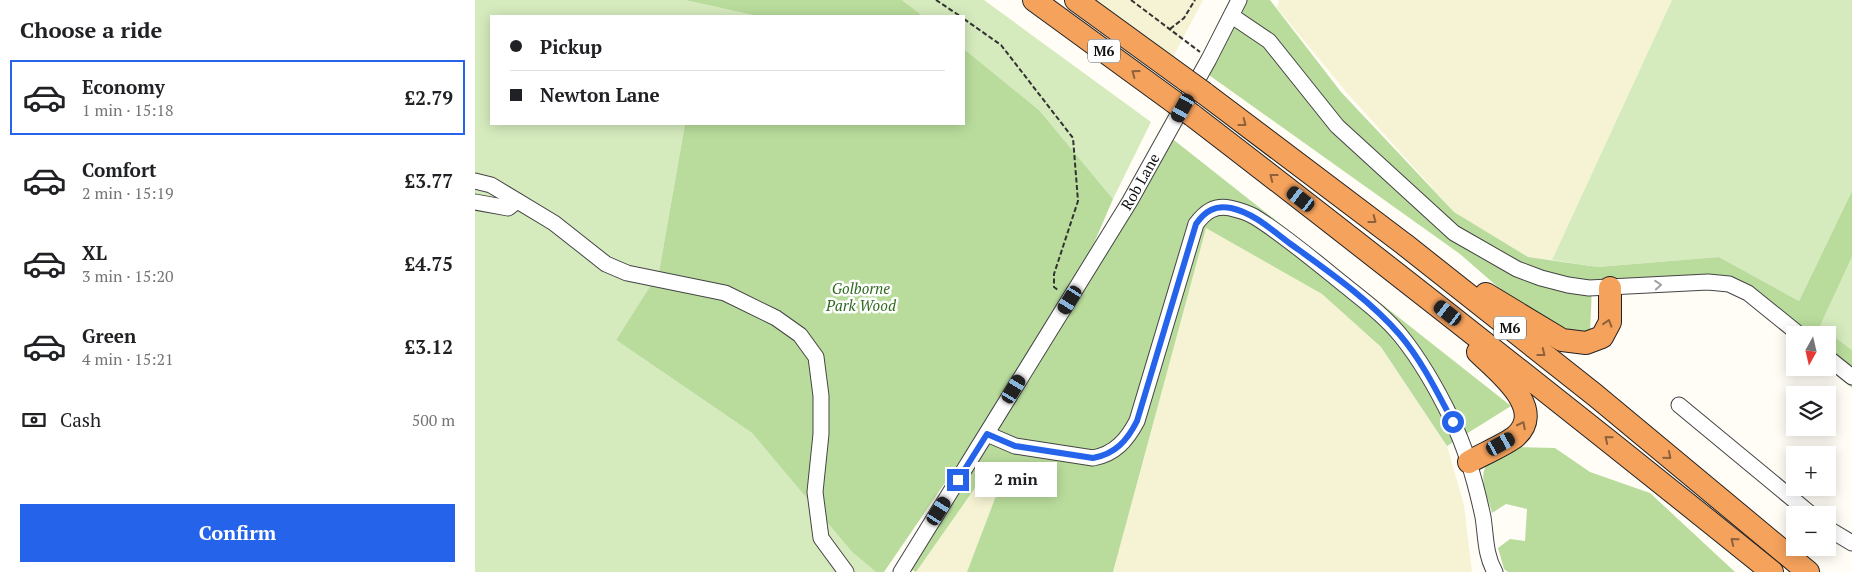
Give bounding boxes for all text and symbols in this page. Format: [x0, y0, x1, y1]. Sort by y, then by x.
text: Choose a ride [20, 15, 162, 44]
text: Pickup [540, 34, 602, 59]
road number: M6 [1088, 40, 1120, 62]
one-way arrow [1131, 70, 1141, 79]
text: Economy [82, 74, 165, 99]
icon: car [22, 75, 67, 120]
text: Newton Lane [540, 82, 660, 107]
text: £2.79 [404, 85, 453, 110]
car [1169, 91, 1196, 125]
text: 1 min · 15:18 [82, 99, 174, 121]
one-way arrow [1237, 117, 1246, 125]
street label: Rob Lane [1116, 149, 1164, 213]
text: Comfort [82, 157, 157, 182]
icon: car [22, 158, 67, 203]
text: £3.77 [404, 168, 453, 193]
one-way arrow [1269, 174, 1279, 183]
text: 2 min · 15:19 [82, 182, 174, 204]
car [1284, 184, 1317, 214]
one-way arrow [1367, 214, 1377, 223]
text: XL [82, 240, 107, 265]
icon: car [22, 241, 67, 286]
text: £4.75 [404, 251, 453, 276]
text: 3 min · 15:20 [82, 265, 174, 287]
park label: Golborne Park Wood [825, 278, 897, 315]
one-way arrow [1655, 279, 1663, 290]
car [1055, 283, 1084, 317]
car [1431, 298, 1464, 328]
road number: M6 [1494, 316, 1526, 339]
one-way arrow [1602, 319, 1612, 328]
text: Green [82, 323, 136, 348]
icon: car [22, 324, 67, 369]
north arrow [1786, 326, 1836, 376]
map controls [1786, 326, 1836, 556]
text: £3.12 [404, 334, 453, 359]
one-way arrow [1536, 347, 1545, 356]
text: 4 min · 15:21 [82, 348, 174, 370]
car [999, 372, 1028, 406]
button: layers [1786, 386, 1836, 436]
icon: cash [20, 406, 48, 434]
text: Cash [60, 407, 101, 432]
text: 500 m [412, 409, 455, 431]
route start [1442, 411, 1464, 433]
one-way arrow [1516, 422, 1526, 431]
car [1484, 430, 1517, 458]
one-way arrow [1604, 436, 1613, 445]
button: + [1786, 446, 1836, 496]
one-way arrow [1662, 450, 1671, 459]
callout: 2 min [975, 462, 1058, 498]
text: 2 min [994, 468, 1038, 490]
route end [947, 469, 969, 491]
car [924, 494, 953, 528]
button: Confirm [20, 504, 455, 562]
button: − [1786, 506, 1836, 556]
one-way arrow [1731, 539, 1740, 547]

